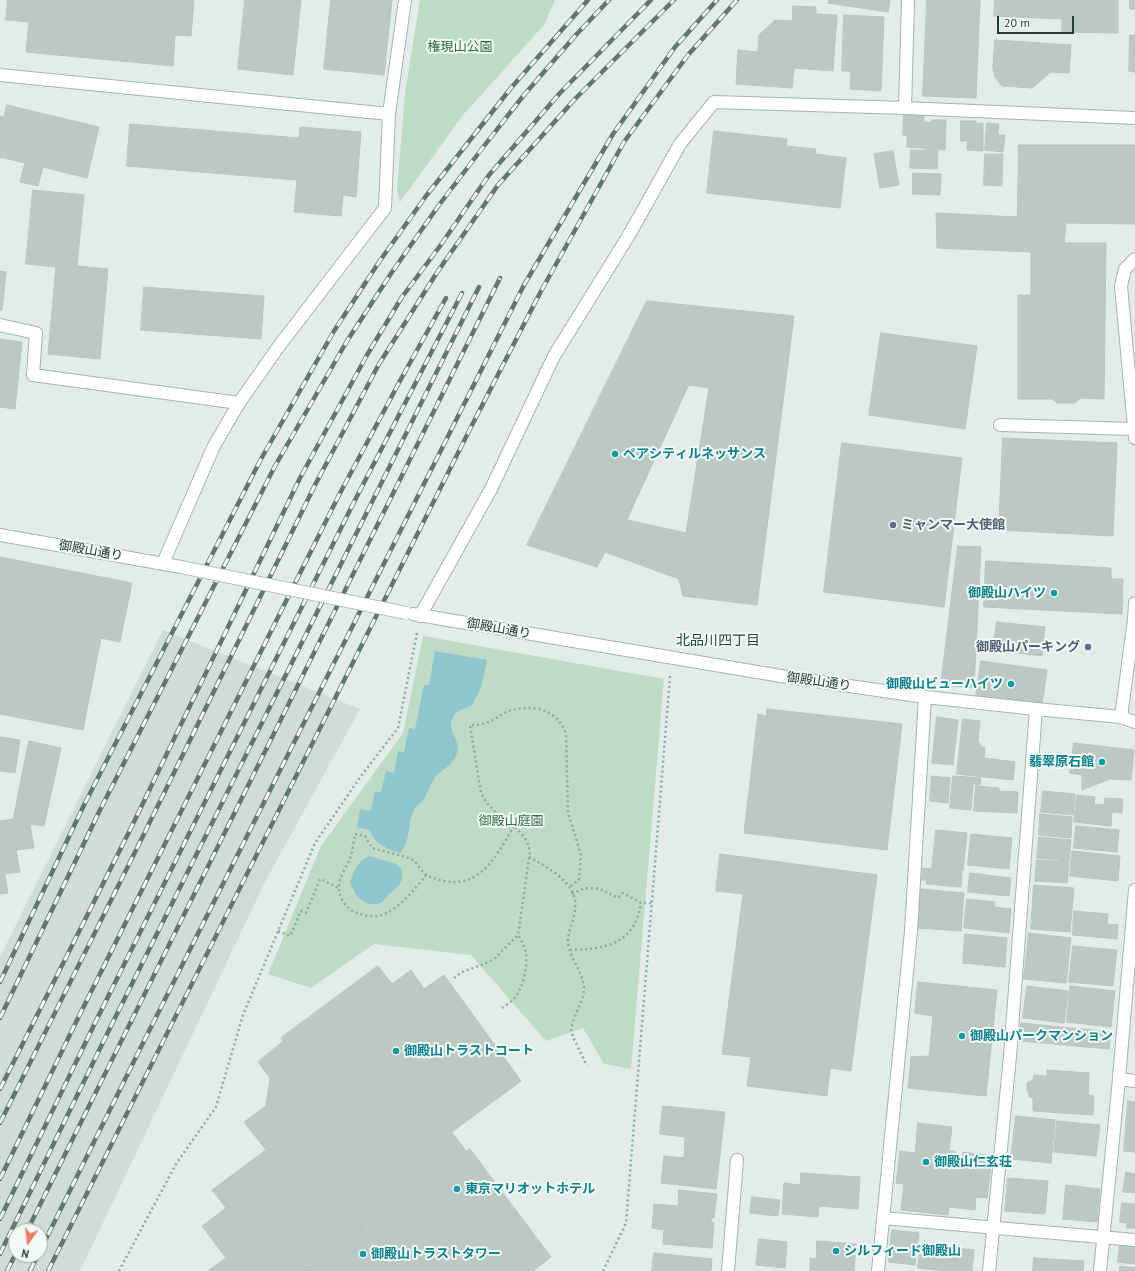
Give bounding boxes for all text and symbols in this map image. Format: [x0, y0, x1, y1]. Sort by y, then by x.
scale bar [999, 8, 1076, 34]
text: 20 m [1004, 15, 1030, 30]
park label: 権現山公園 [428, 39, 492, 55]
place label: ペアシティルネッサンス [623, 446, 766, 462]
marker: ペアシティルネッサンス [610, 449, 620, 459]
place label: ミャンマー大使館 [901, 517, 1005, 533]
marker: ミャンマー大使館 [888, 520, 898, 530]
street label: 御殿山通り [58, 538, 124, 564]
place label: 御殿山ハイツ [968, 585, 1046, 601]
marker: 御殿山ハイツ [1049, 588, 1059, 598]
street label: 御殿山通り [466, 616, 532, 642]
district label: 北品川四丁目 [676, 633, 760, 649]
place label: 御殿山パーキング [976, 639, 1080, 655]
marker: 御殿山パーキング [1083, 642, 1093, 652]
street label: 御殿山通り [786, 670, 852, 694]
place label: 御殿山ビューハイツ [886, 676, 1003, 692]
marker: 御殿山ビューハイツ [1006, 679, 1016, 689]
place label: 翡翠原石館 [1029, 754, 1094, 770]
marker: 翡翠原石館 [1097, 757, 1107, 767]
park label: 御殿山庭園 [479, 813, 543, 829]
place label: 御殿山パークマンション [970, 1028, 1113, 1044]
marker: 御殿山パークマンション [957, 1031, 967, 1041]
place label: 御殿山トラストコート [404, 1043, 534, 1059]
marker: 御殿山トラストコート [391, 1046, 401, 1056]
place label: 御殿山仁玄荘 [934, 1154, 1012, 1170]
marker: 御殿山仁玄荘 [921, 1157, 931, 1167]
place label: 東京マリオットホテル [465, 1181, 595, 1197]
marker: 東京マリオットホテル [452, 1184, 462, 1194]
north arrow [8, 1223, 48, 1263]
place label: シルフィード御殿山 [844, 1243, 961, 1259]
text: N [20, 1246, 31, 1261]
place label: 御殿山トラストタワー [371, 1246, 501, 1262]
marker: シルフィード御殿山 [831, 1246, 841, 1256]
marker: 御殿山トラストタワー [358, 1249, 368, 1259]

